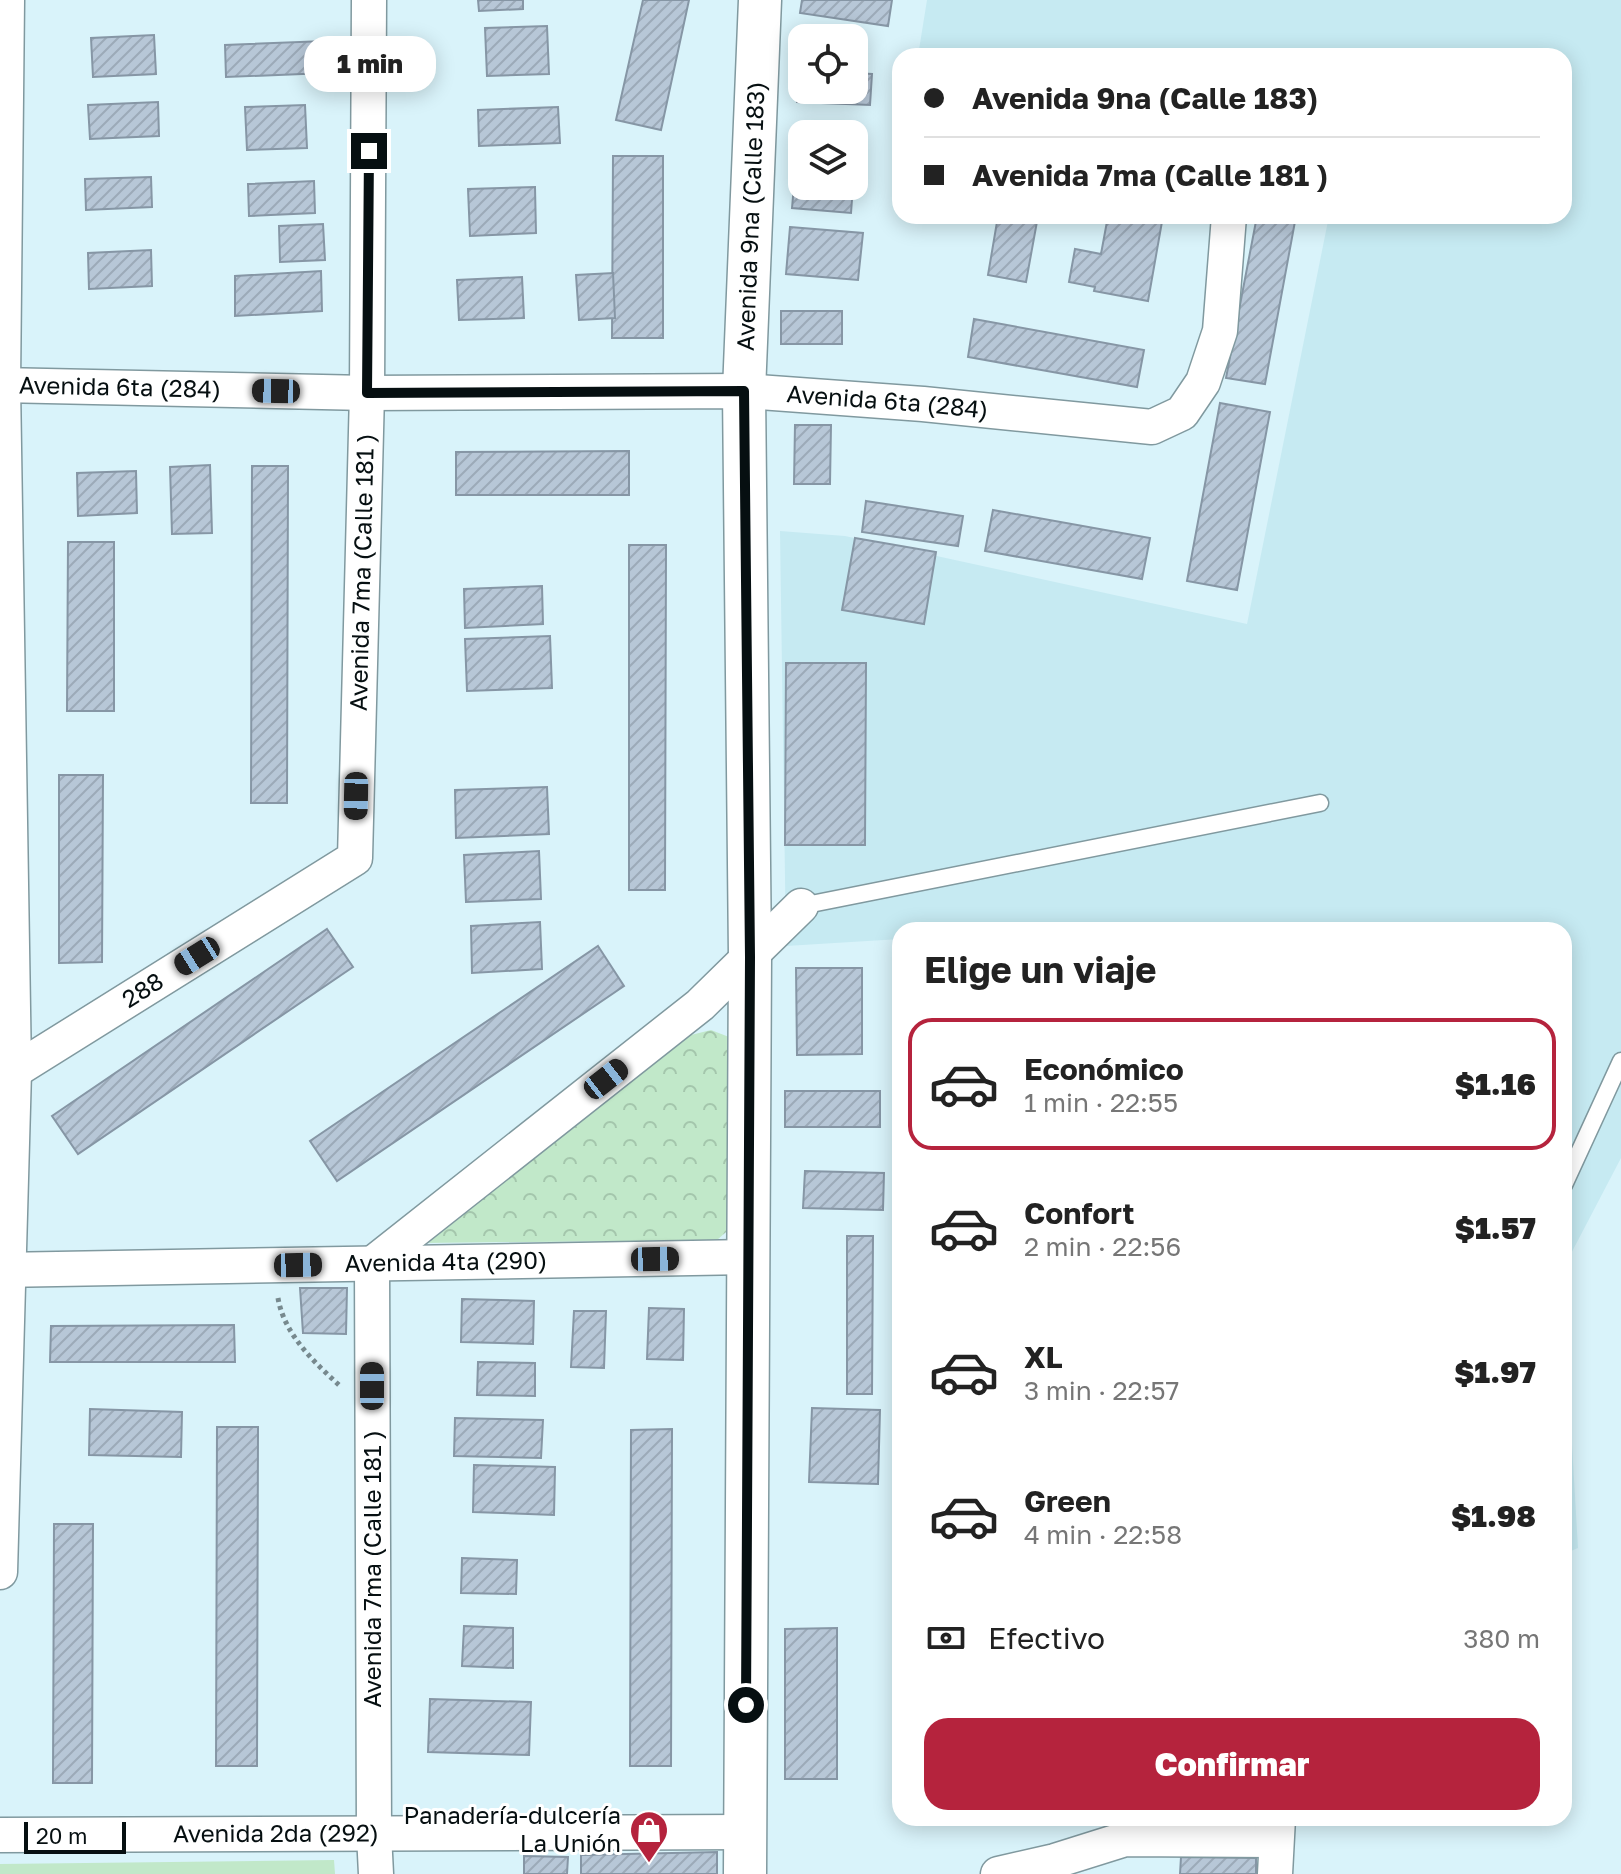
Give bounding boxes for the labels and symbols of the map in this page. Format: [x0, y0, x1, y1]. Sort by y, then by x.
callout: 1 min [303, 35, 435, 91]
street label: Avenida 9na (Calle 183) [730, 81, 770, 351]
route end [351, 133, 387, 169]
street label: Avenida 6ta (284) [19, 369, 221, 403]
street label: Avenida 6ta (284) [786, 378, 990, 423]
car [252, 379, 300, 403]
street label: Avenida 7ma (Calle 181 ) [343, 433, 379, 711]
car [344, 772, 368, 820]
car [170, 933, 224, 979]
street label: 288 [116, 965, 168, 1013]
car [580, 1055, 632, 1103]
street label: Avenida 4ta (290) [344, 1245, 547, 1277]
car [631, 1247, 679, 1271]
car [274, 1253, 322, 1277]
car [360, 1362, 384, 1410]
street label: Avenida 7ma (Calle 181 ) [357, 1430, 386, 1708]
route start [728, 1687, 764, 1723]
place label: Panadería-dulcería La Unión [403, 1800, 621, 1857]
shop icon: Panadería-dulcería La Unión [628, 1809, 670, 1864]
street label: Avenida 2da (292) [173, 1817, 379, 1847]
scale bar [24, 1818, 126, 1854]

